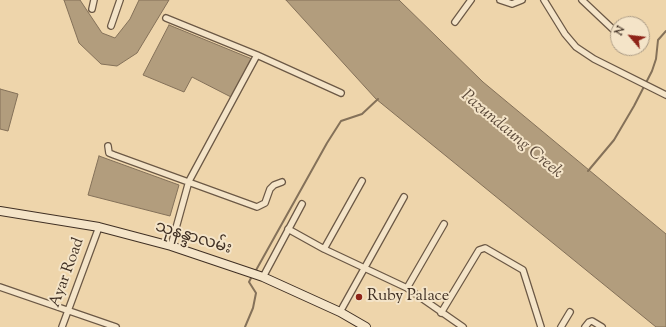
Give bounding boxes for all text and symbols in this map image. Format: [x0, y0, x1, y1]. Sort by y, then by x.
north arrow [610, 16, 650, 56]
text: N [611, 23, 629, 38]
water label: Pazundaung Creek [456, 86, 566, 184]
street label: သုနန္ဒာလမ်း [152, 218, 234, 260]
street label: Ayar Road [47, 236, 89, 310]
place label: Ruby Palace [367, 287, 449, 307]
marker: Ruby Palace [354, 292, 364, 302]

